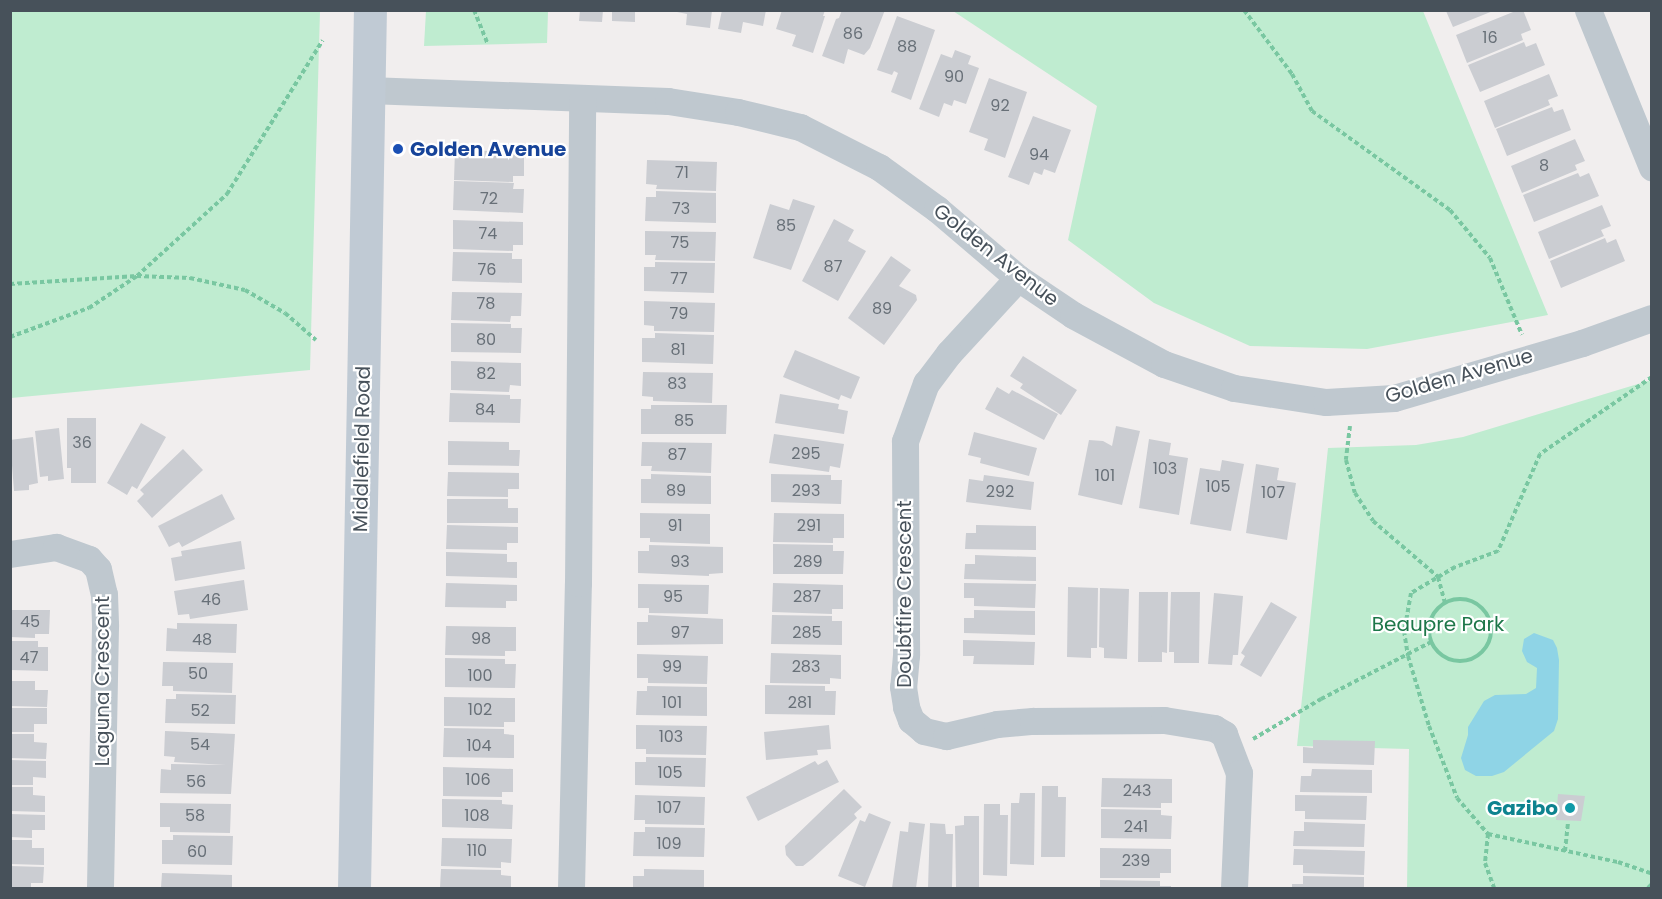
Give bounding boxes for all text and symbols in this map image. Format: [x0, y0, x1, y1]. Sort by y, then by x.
house number: 86 [843, 24, 863, 44]
house number: 16 [1482, 28, 1498, 48]
house number: 88 [897, 37, 917, 57]
house number: 90 [944, 67, 964, 87]
house number: 92 [990, 96, 1010, 116]
place label: Golden Avenue [410, 137, 566, 161]
marker: Golden Avenue [391, 142, 405, 156]
house number: 94 [1029, 145, 1049, 165]
house number: 8 [1539, 156, 1549, 176]
house number: 71 [675, 163, 689, 183]
house number: 72 [480, 189, 498, 209]
house number: 73 [672, 199, 690, 219]
street label: Golden Avenue [929, 199, 1063, 311]
house number: 85 [776, 216, 796, 236]
house number: 74 [479, 224, 497, 244]
house number: 75 [671, 233, 689, 253]
house number: 87 [824, 257, 842, 277]
house number: 76 [478, 260, 496, 280]
house number: 77 [670, 269, 688, 289]
house number: 78 [477, 294, 495, 314]
house number: 89 [872, 299, 892, 319]
house number: 79 [670, 304, 688, 324]
house number: 80 [476, 330, 496, 350]
house number: 81 [670, 340, 686, 360]
street label: Golden Avenue [1382, 343, 1536, 409]
house number: 82 [476, 364, 496, 384]
street label: Middlefield Road [349, 366, 375, 532]
house number: 83 [667, 374, 687, 394]
house number: 84 [475, 400, 495, 420]
house number: 85 [674, 411, 694, 431]
house number: 36 [72, 433, 92, 453]
house number: 295 [791, 444, 821, 464]
house number: 87 [668, 445, 686, 465]
house number: 103 [1153, 459, 1177, 479]
house number: 101 [1095, 466, 1115, 486]
house number: 105 [1205, 477, 1231, 497]
house number: 89 [666, 481, 686, 501]
house number: 293 [792, 481, 820, 501]
house number: 292 [986, 482, 1014, 502]
house number: 107 [1261, 483, 1285, 503]
street label: Doubtfire Crescent [892, 500, 916, 688]
house number: 91 [667, 516, 683, 536]
house number: 291 [797, 516, 821, 536]
house number: 93 [670, 552, 690, 572]
house number: 289 [793, 552, 823, 572]
house number: 95 [663, 587, 683, 607]
house number: 287 [793, 587, 821, 607]
house number: 46 [201, 590, 221, 610]
street label: Laguna Crescent [90, 596, 114, 766]
house number: 45 [20, 612, 40, 632]
park label: Beaupre Park [1372, 612, 1504, 636]
house number: 97 [671, 623, 689, 643]
house number: 285 [792, 623, 822, 643]
house number: 98 [471, 629, 491, 649]
house number: 48 [192, 630, 212, 650]
house number: 47 [20, 648, 38, 668]
house number: 99 [662, 657, 682, 677]
house number: 283 [792, 657, 820, 677]
house number: 50 [188, 664, 208, 684]
house number: 100 [467, 666, 493, 686]
house number: 101 [662, 693, 682, 713]
house number: 281 [788, 693, 812, 713]
house number: 102 [468, 700, 492, 720]
house number: 52 [190, 701, 210, 721]
house number: 103 [659, 727, 683, 747]
house number: 54 [190, 735, 210, 755]
house number: 104 [466, 736, 492, 756]
house number: 105 [657, 763, 683, 783]
house number: 106 [465, 770, 491, 790]
house number: 56 [186, 772, 206, 792]
house number: 243 [1123, 781, 1151, 801]
place label: Gazibo [1487, 796, 1558, 820]
house number: 107 [657, 798, 681, 818]
marker: Gazibo [1563, 801, 1577, 815]
house number: 58 [185, 806, 205, 826]
house number: 108 [464, 806, 490, 826]
house number: 241 [1124, 817, 1148, 837]
house number: 109 [656, 834, 682, 854]
house number: 110 [467, 841, 487, 861]
house number: 60 [187, 842, 207, 862]
house number: 239 [1122, 851, 1150, 871]

